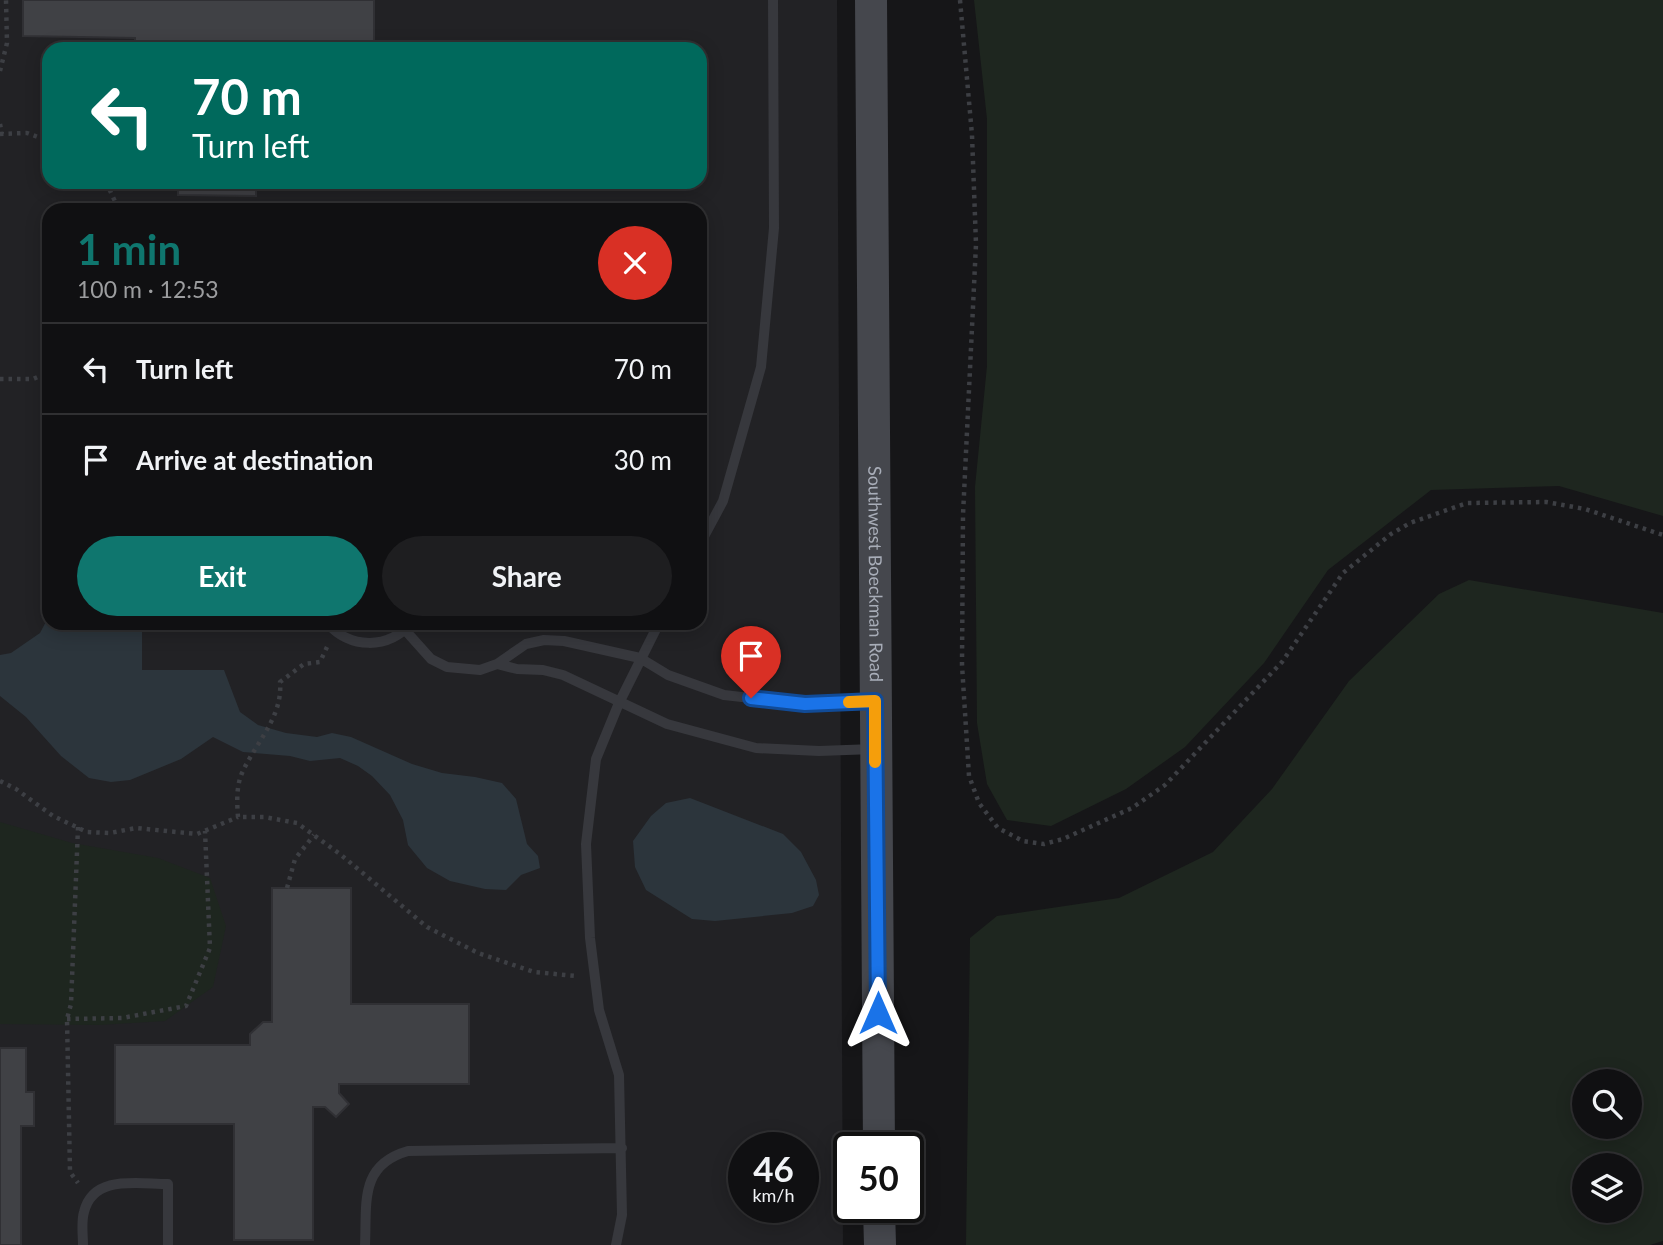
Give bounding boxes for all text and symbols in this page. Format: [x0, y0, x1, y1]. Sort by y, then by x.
text: 70 m [192, 67, 302, 125]
icon: left [77, 70, 168, 161]
text: Turn left [192, 126, 309, 165]
text: 1 min [77, 224, 181, 274]
button: close [598, 226, 672, 300]
text: 100 m · 12:53 [77, 275, 219, 303]
icon: left [77, 350, 115, 388]
text: Turn left [136, 353, 233, 385]
text: 70 m [614, 353, 672, 385]
icon: arrive [77, 441, 115, 479]
text: Arrive at destination [136, 444, 373, 476]
text: 30 m [614, 444, 672, 476]
street label: Southwest Boeckman Road [864, 466, 888, 682]
button: Exit [77, 536, 368, 616]
button: Share [382, 536, 672, 616]
pin [721, 626, 781, 698]
icon: arrive [732, 637, 770, 675]
position arrow [841, 976, 915, 1050]
map controls [1572, 1069, 1642, 1223]
button: search [1572, 1069, 1642, 1139]
speed limit sign: 50 [833, 1132, 924, 1223]
text: 46 [753, 1147, 794, 1189]
button: layers [1572, 1153, 1642, 1223]
text: km/h [752, 1184, 795, 1206]

